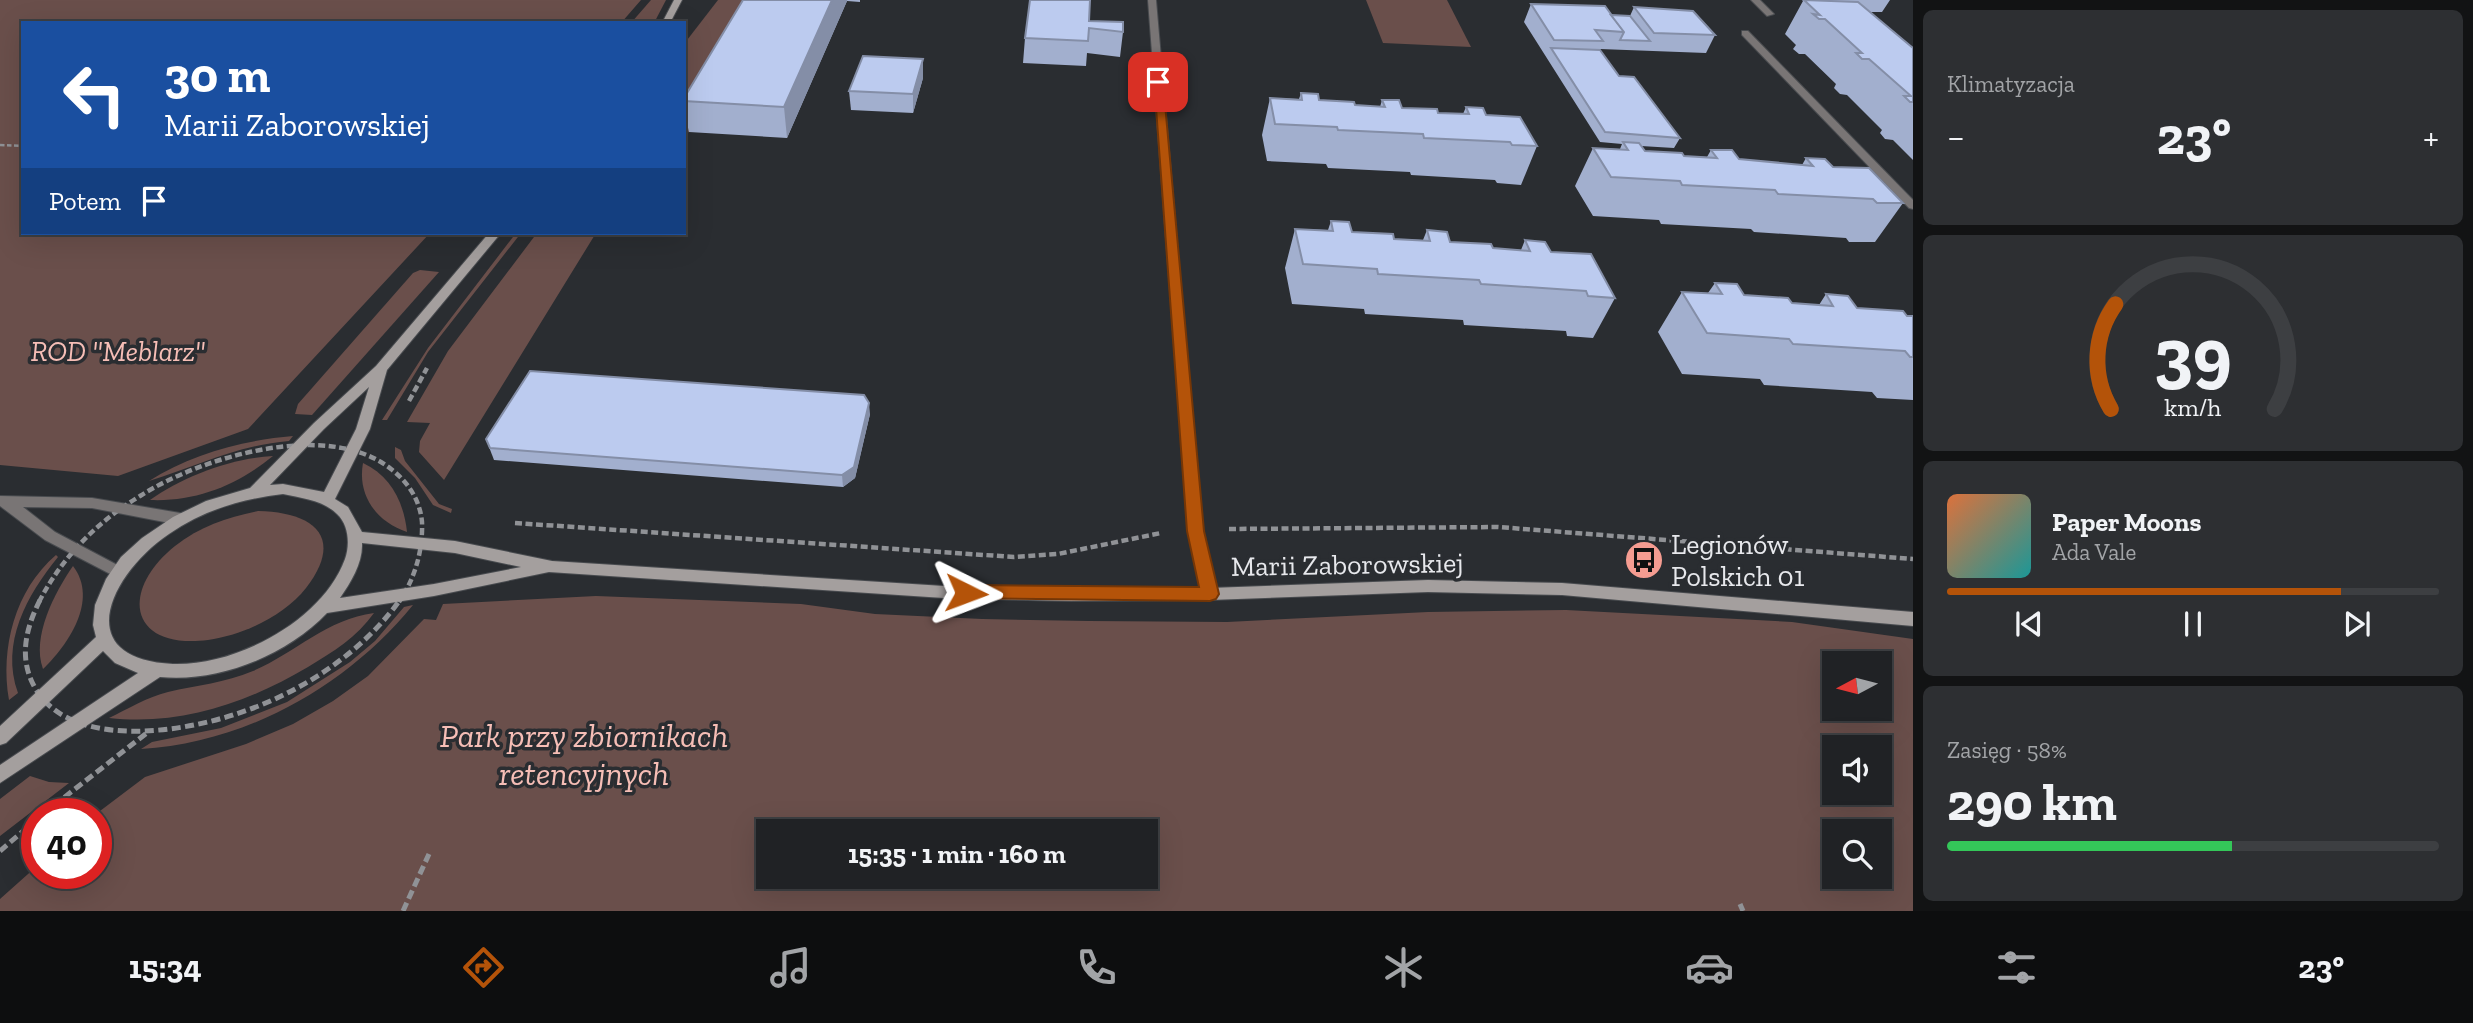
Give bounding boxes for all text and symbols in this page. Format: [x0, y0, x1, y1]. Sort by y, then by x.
text: 30 m [164, 46, 270, 105]
icon: left [49, 49, 140, 140]
pin [1128, 52, 1188, 112]
icon: arrive [1139, 63, 1177, 101]
text: Klimatyzacja [1947, 70, 2075, 98]
text: 23° [2157, 105, 2231, 167]
text: Marii Zaborowskiej [164, 106, 430, 144]
text: − [1947, 114, 1965, 160]
text: + [2423, 114, 2439, 160]
icon: arrive [135, 182, 173, 220]
text: Potem [49, 185, 121, 217]
text: 39 [2154, 310, 2232, 398]
park label: ROD "Meblarz" [31, 335, 205, 368]
text: km/h [2164, 392, 2222, 422]
text: Paper Moons [2052, 506, 2201, 538]
place label: Legionów Polskich 01 [1671, 528, 1805, 593]
text: Ada Vale [2052, 538, 2136, 566]
bus stop icon: Legionów Polskich 01 [1623, 539, 1665, 581]
street label: Marii Zaborowskiej [1230, 546, 1464, 583]
position arrow [929, 556, 1003, 630]
icon: previous [2010, 605, 2048, 643]
icon: pause [2174, 605, 2212, 643]
icon: next [2338, 605, 2376, 643]
north arrow [1822, 651, 1892, 721]
map controls [1822, 651, 1892, 889]
park label: Park przy zbiornikach retencyjnych [440, 716, 728, 793]
button: sound [1822, 735, 1892, 805]
text: Zasięg · 58% [1947, 736, 2067, 764]
text: 290 km [1947, 771, 2117, 833]
speed limit sign: 40 [21, 798, 112, 889]
button: search [1822, 819, 1892, 889]
text: 15:35 · 1 min · 160 m [848, 838, 1066, 870]
icon: directions [459, 943, 508, 992]
icon: music [766, 943, 815, 992]
icon: phone [1072, 943, 1121, 992]
icon: climate [1379, 943, 1428, 992]
icon: car [1685, 943, 1734, 992]
icon: filters [1992, 943, 2041, 992]
text: 15:34 [129, 948, 202, 986]
text: 23° [2298, 948, 2344, 986]

